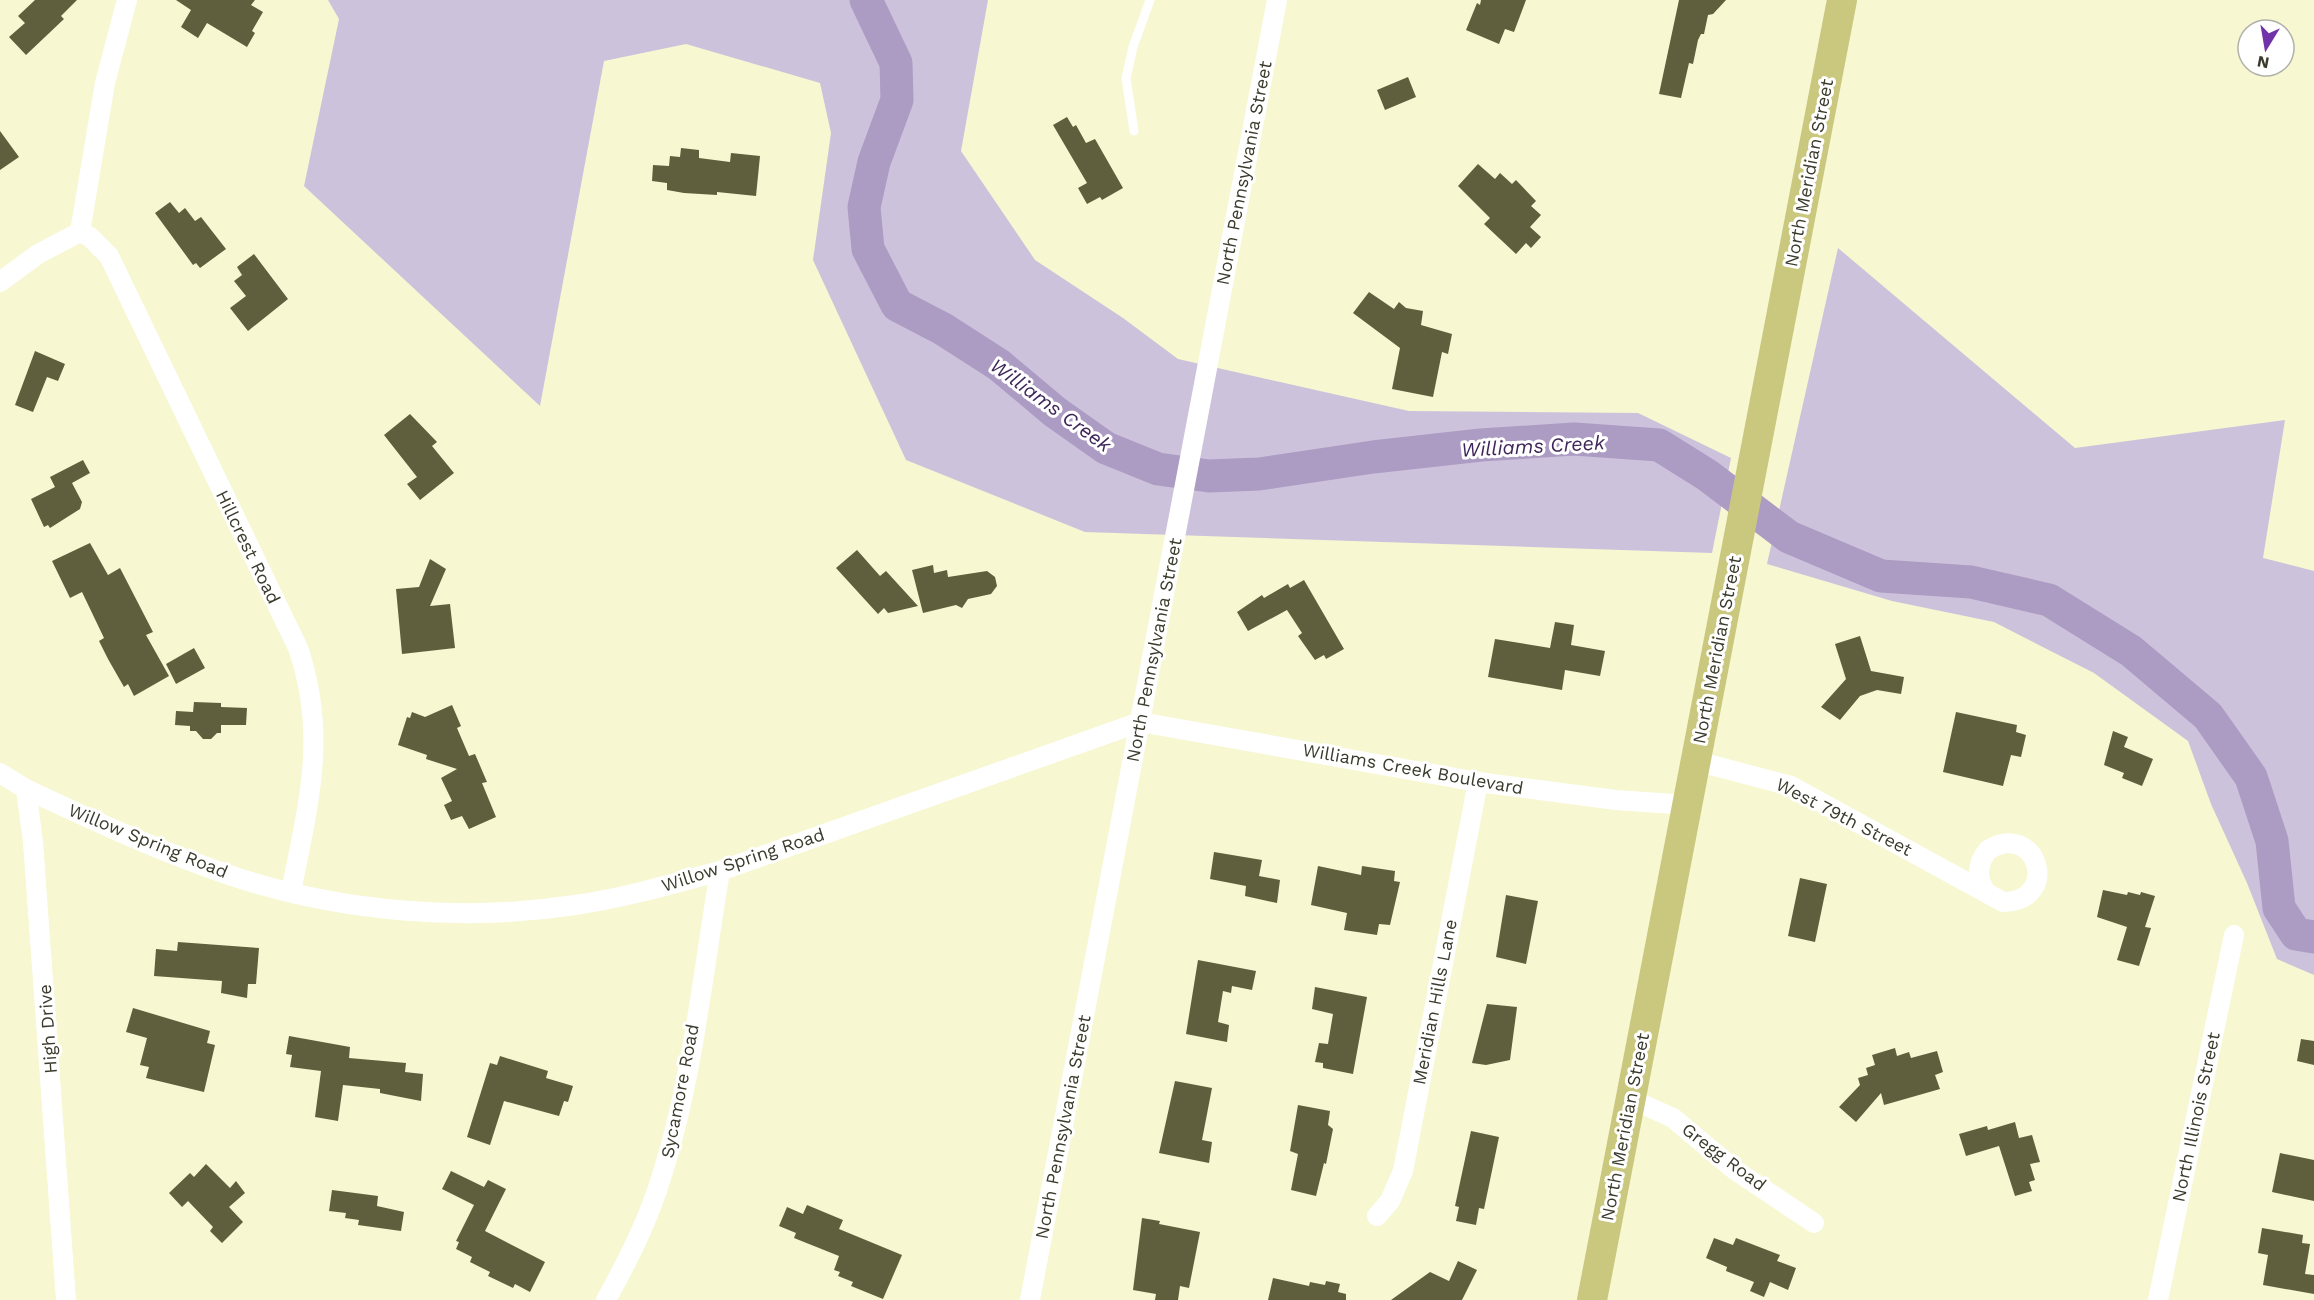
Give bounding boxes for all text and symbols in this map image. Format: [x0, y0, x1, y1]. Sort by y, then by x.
north arrow [2236, 18, 2296, 78]
text: N [2256, 52, 2271, 73]
street label: North Pennsylvania Street [1211, 59, 1276, 287]
street label: North Meridian Street [1780, 77, 1837, 269]
water label: Williams Creek [986, 353, 1117, 458]
water label: Williams Creek [1461, 430, 1606, 462]
street label: Hillcrest Road [212, 487, 285, 607]
street label: North Pennsylvania Street [1121, 536, 1186, 764]
street label: North Meridian Street [1688, 554, 1745, 746]
street label: Williams Creek Boulevard [1301, 739, 1525, 798]
street label: West 79th Street [1773, 773, 1916, 860]
street label: Willow Spring Road [65, 799, 231, 882]
street label: Willow Spring Road [659, 823, 827, 896]
street label: Meridian Hills Lane [1408, 917, 1461, 1087]
street label: High Drive [34, 984, 61, 1074]
street label: North Pennsylvania Street [1030, 1013, 1095, 1241]
street label: Sycamore Road [656, 1022, 703, 1160]
street label: North Illinois Street [2167, 1030, 2224, 1204]
street label: North Meridian Street [1596, 1031, 1653, 1223]
street label: Gregg Road [1678, 1118, 1770, 1195]

